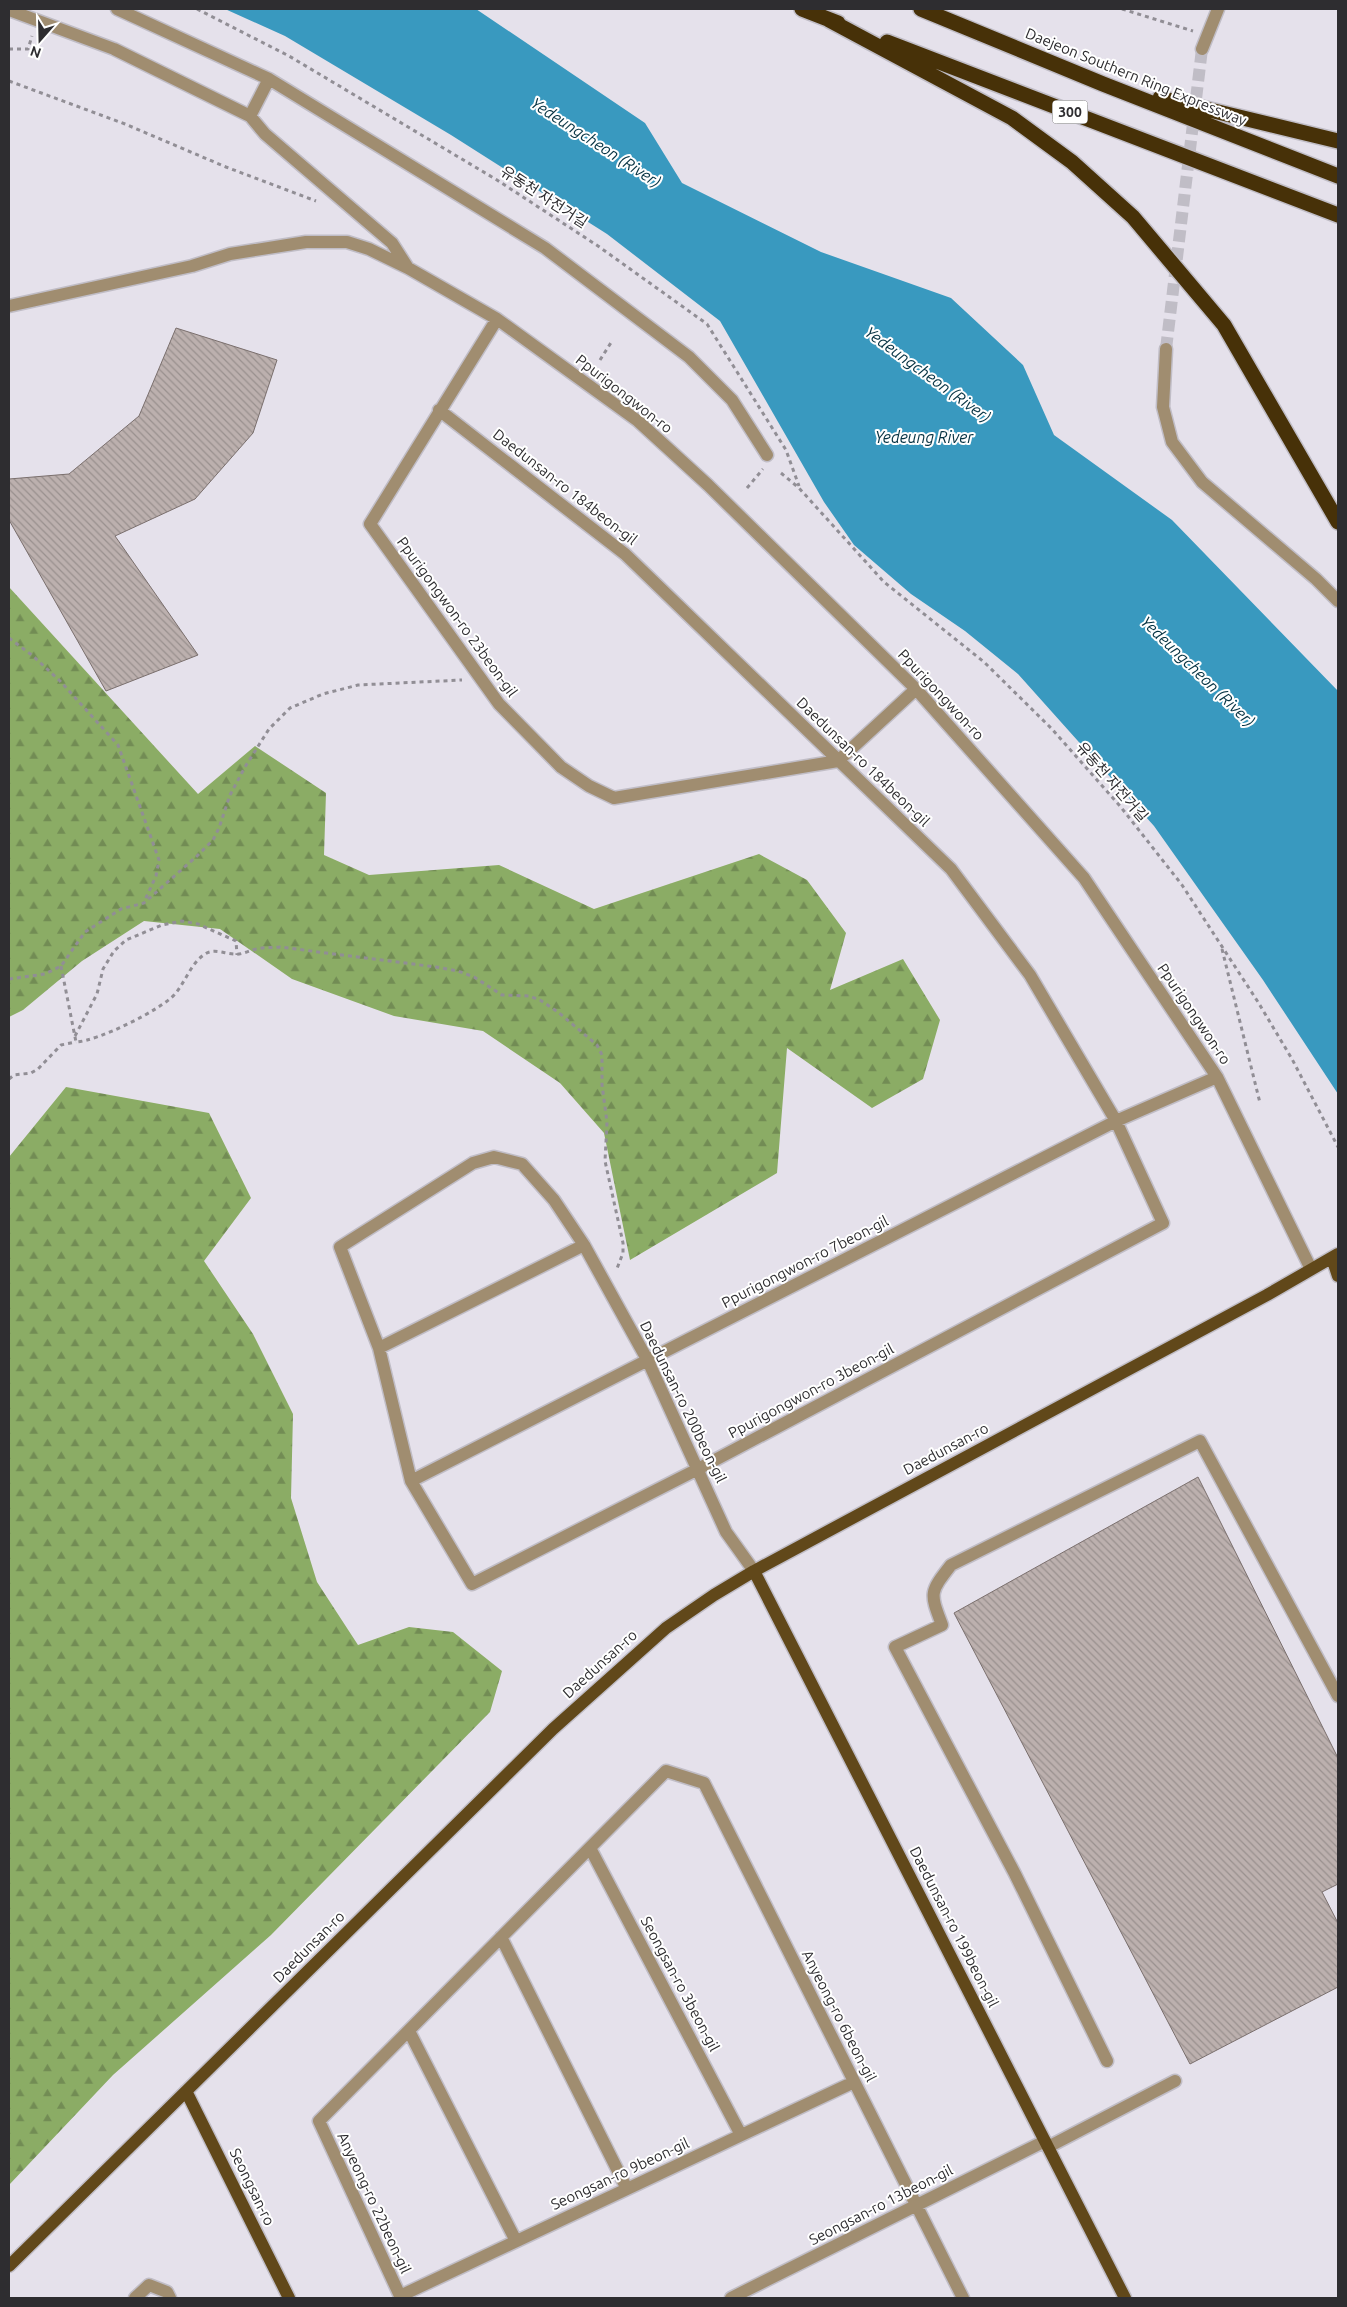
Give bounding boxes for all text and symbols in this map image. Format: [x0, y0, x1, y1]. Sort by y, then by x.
north arrow [15, 15, 65, 65]
street label: Daejeon Southern Ring Expressway [1023, 24, 1249, 129]
text: N [28, 43, 43, 62]
water label: Yedeungcheon (River) [527, 93, 664, 191]
road number: 300 [1052, 100, 1088, 124]
street label: 유동천 자전거길 [498, 162, 591, 231]
water label: Yedeungcheon (River) [861, 322, 994, 426]
street label: Ppurigongwon-ro [573, 351, 676, 437]
street label: Daedunsan-ro 184beon-gil [490, 425, 641, 548]
water label: Yedeung River [875, 428, 974, 446]
street label: Ppurigongwon-ro 23beon-gil [394, 534, 521, 700]
water label: Yedeungcheon (River) [1137, 612, 1258, 731]
street label: Ppurigongwon-ro [895, 646, 988, 744]
street label: Daedunsan-ro 184beon-gil [793, 694, 933, 830]
street label: 유동천 자전거길 [1073, 738, 1152, 825]
street label: Ppurigongwon-ro [1154, 960, 1234, 1067]
street label: Ppurigongwon-ro 7beon-gil [719, 1212, 891, 1311]
street label: Daedunsan-ro 200beon-gil [637, 1318, 730, 1485]
street label: Ppurigongwon-ro 3beon-gil [725, 1340, 896, 1441]
street label: Daedunsan-ro [900, 1419, 991, 1478]
street label: Daedunsan-ro [559, 1626, 640, 1701]
street label: Daedunsan-ro 199beon-gil [907, 1844, 1002, 2010]
street label: Daedunsan-ro [269, 1907, 348, 1986]
street label: Seongsan-ro 3beon-gil [638, 1913, 723, 2054]
street label: Anyeong-ro 6beon-gil [799, 1947, 880, 2084]
street label: Anyeong-ro 22beon-gil [334, 2130, 415, 2276]
street label: Seongsan-ro 9beon-gil [548, 2134, 692, 2213]
street label: Seongsan-ro [226, 2145, 278, 2228]
street label: Seongsan-ro 13beon-gil [806, 2161, 956, 2248]

